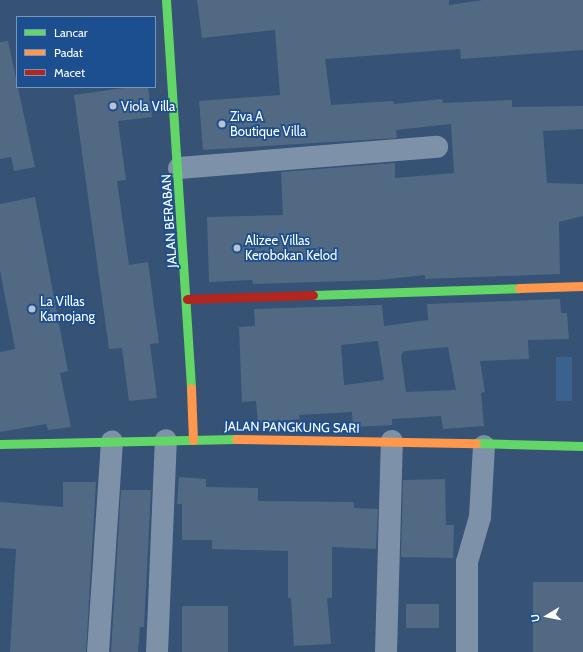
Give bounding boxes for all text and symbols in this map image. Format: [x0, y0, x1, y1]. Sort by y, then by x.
legend [16, 16, 156, 88]
text: Lancar [54, 25, 87, 40]
text: Padat [54, 45, 83, 60]
text: Macet [54, 65, 85, 80]
place label: Viola Villa [121, 98, 175, 114]
marker: Viola Villa [108, 101, 118, 111]
place label: Ziva A Boutique Villa [230, 109, 306, 140]
marker: Ziva A Boutique Villa [217, 119, 227, 129]
street label: JALAN BERABAN [158, 174, 180, 268]
place label: Alizee Villas Kerobokan Kelod [245, 233, 337, 264]
marker: Alizee Villas Kerobokan Kelod [232, 243, 242, 253]
place label: La Villas Kamojang [40, 294, 95, 325]
marker: La Villas Kamojang [27, 304, 37, 314]
street label: JALAN PANGKUNG SARI [224, 418, 360, 436]
north arrow [527, 596, 567, 636]
text: U [528, 613, 543, 623]

